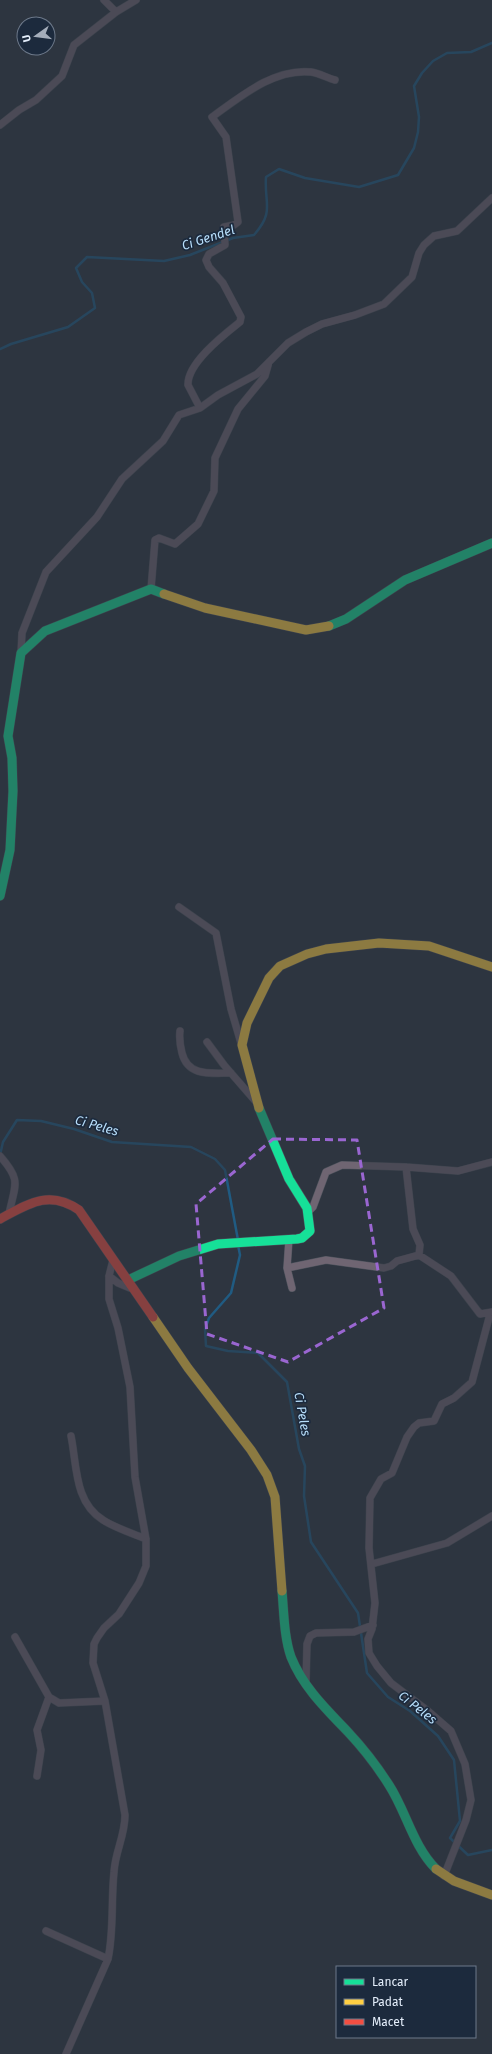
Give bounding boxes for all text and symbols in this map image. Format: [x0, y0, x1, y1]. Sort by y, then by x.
north arrow [16, 16, 56, 56]
text: U [20, 33, 34, 43]
water label: Ci Gendel [180, 222, 237, 253]
water label: Ci Peles [73, 1112, 120, 1139]
water label: Ci Peles [291, 1391, 314, 1437]
water label: Ci Peles [396, 1688, 440, 1727]
legend [336, 1966, 476, 2038]
text: Lancar [372, 1975, 409, 1989]
text: Padat [372, 1995, 404, 2009]
text: Macet [372, 2015, 405, 2029]

